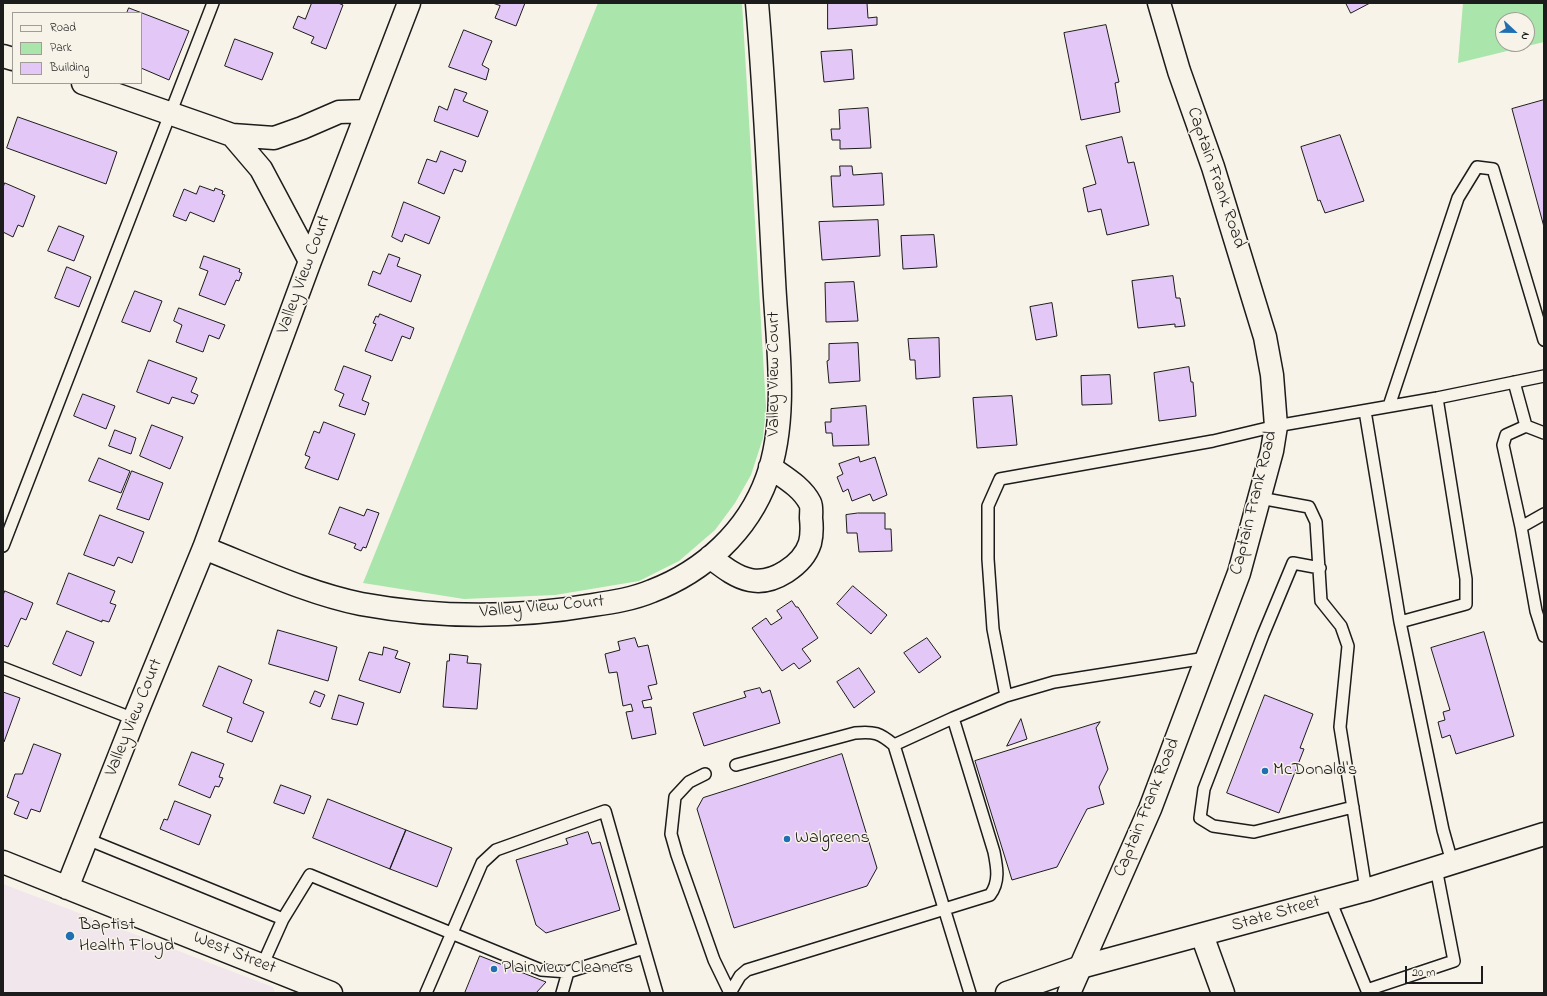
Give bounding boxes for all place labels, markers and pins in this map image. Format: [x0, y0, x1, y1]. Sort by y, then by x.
place label: McDonald's [1273, 760, 1357, 782]
marker: McDonald's [1260, 766, 1270, 776]
place label: Walgreens [795, 828, 870, 850]
marker: Walgreens [782, 834, 792, 844]
place label: Baptist Health Floyd [79, 915, 174, 958]
marker: Baptist Health Floyd [64, 930, 76, 942]
place label: Plainview Cleaners [502, 958, 633, 980]
marker: Plainview Cleaners [489, 964, 499, 974]

